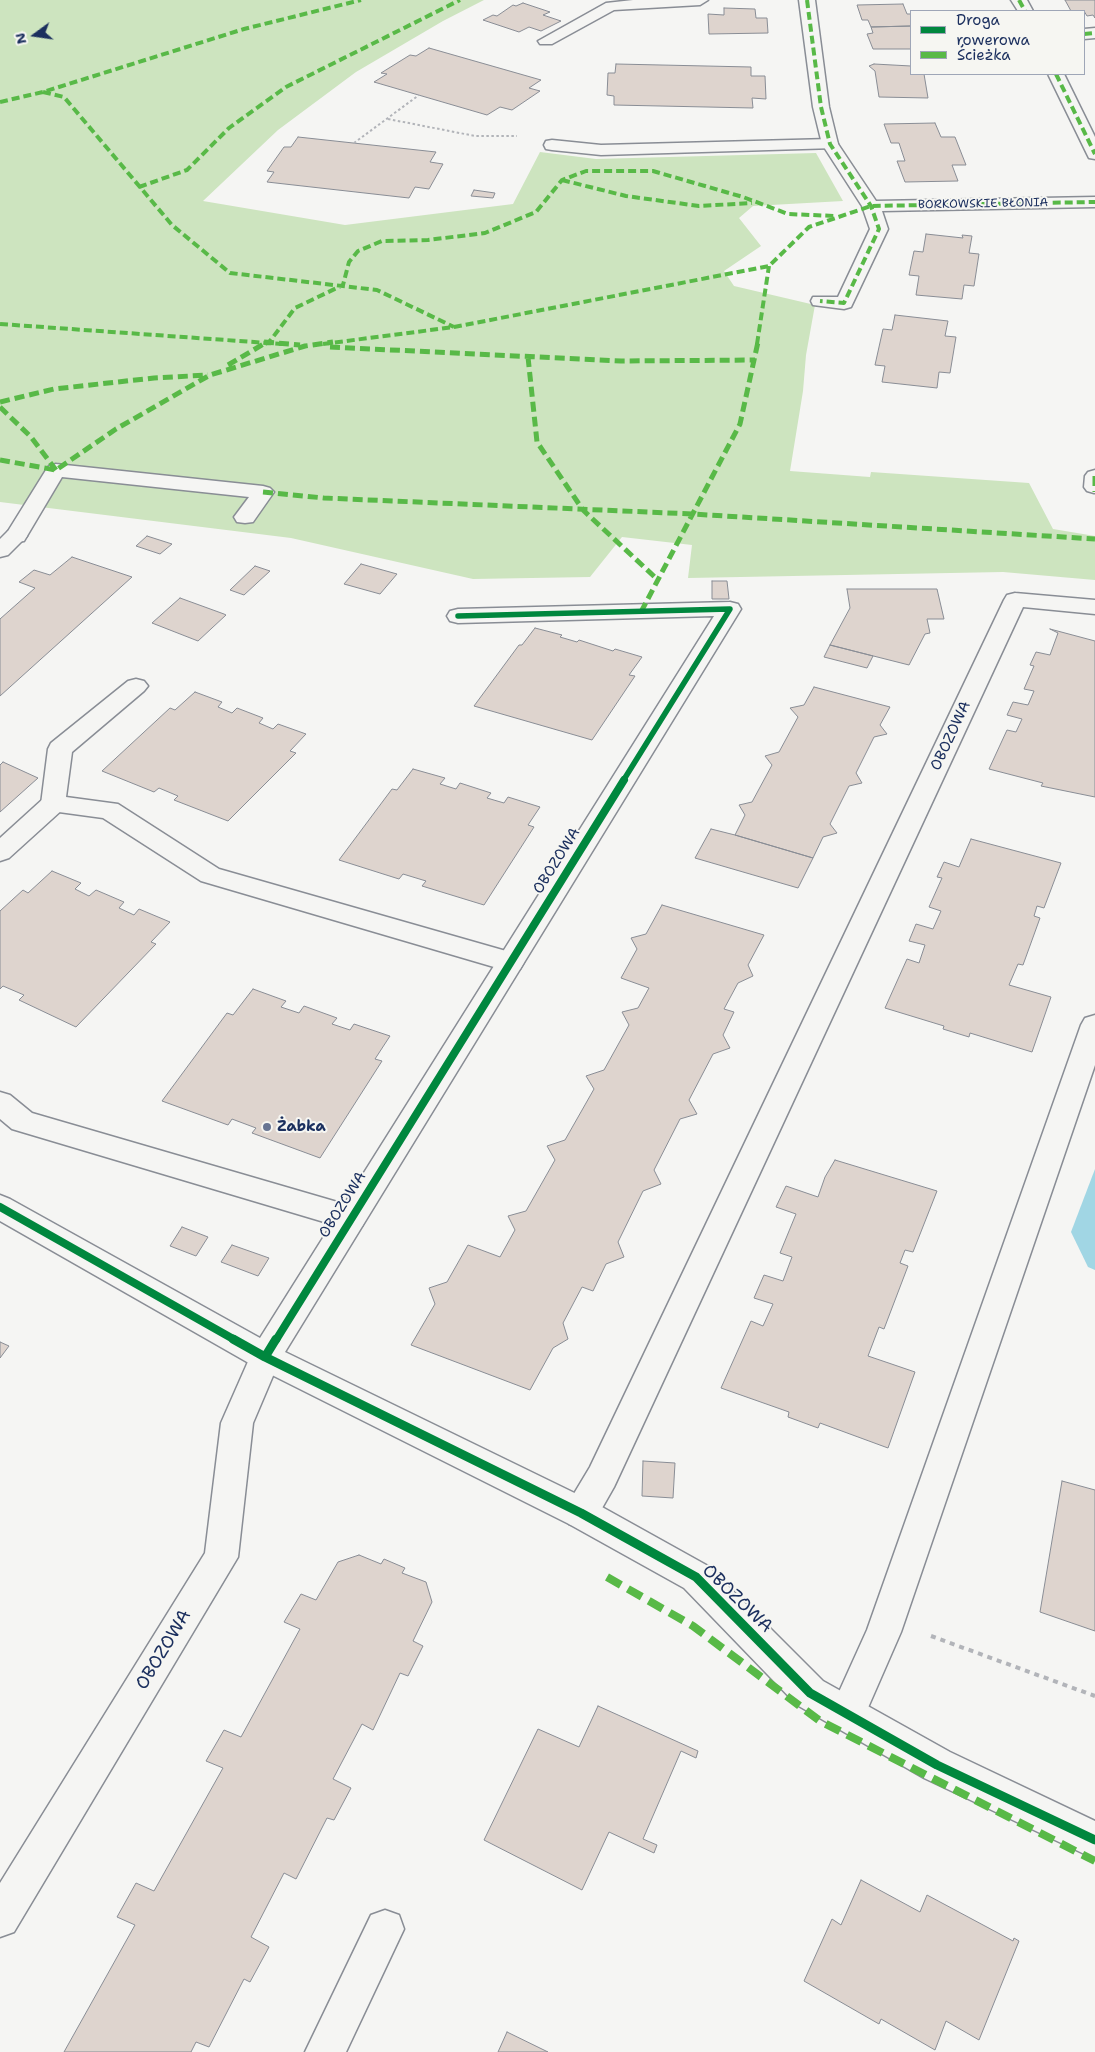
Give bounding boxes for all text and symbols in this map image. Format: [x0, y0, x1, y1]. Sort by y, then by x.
north arrow [10, 10, 60, 60]
legend [910, 10, 1085, 75]
text: Droga rowerowa [956, 10, 1030, 50]
text: N [10, 31, 31, 46]
text: Ścieżka [957, 45, 1011, 65]
street label: BORKOWSKIE BŁONIA [918, 196, 1048, 212]
street label: OBOZOWA [927, 698, 975, 774]
street label: OBOZOWA [530, 825, 584, 897]
place label: Żabka [277, 1118, 326, 1136]
marker: Żabka [261, 1121, 273, 1133]
street label: OBOZOWA [316, 1169, 370, 1241]
street label: OBOZOWA [697, 1560, 777, 1638]
street label: OBOZOWA [132, 1606, 196, 1694]

